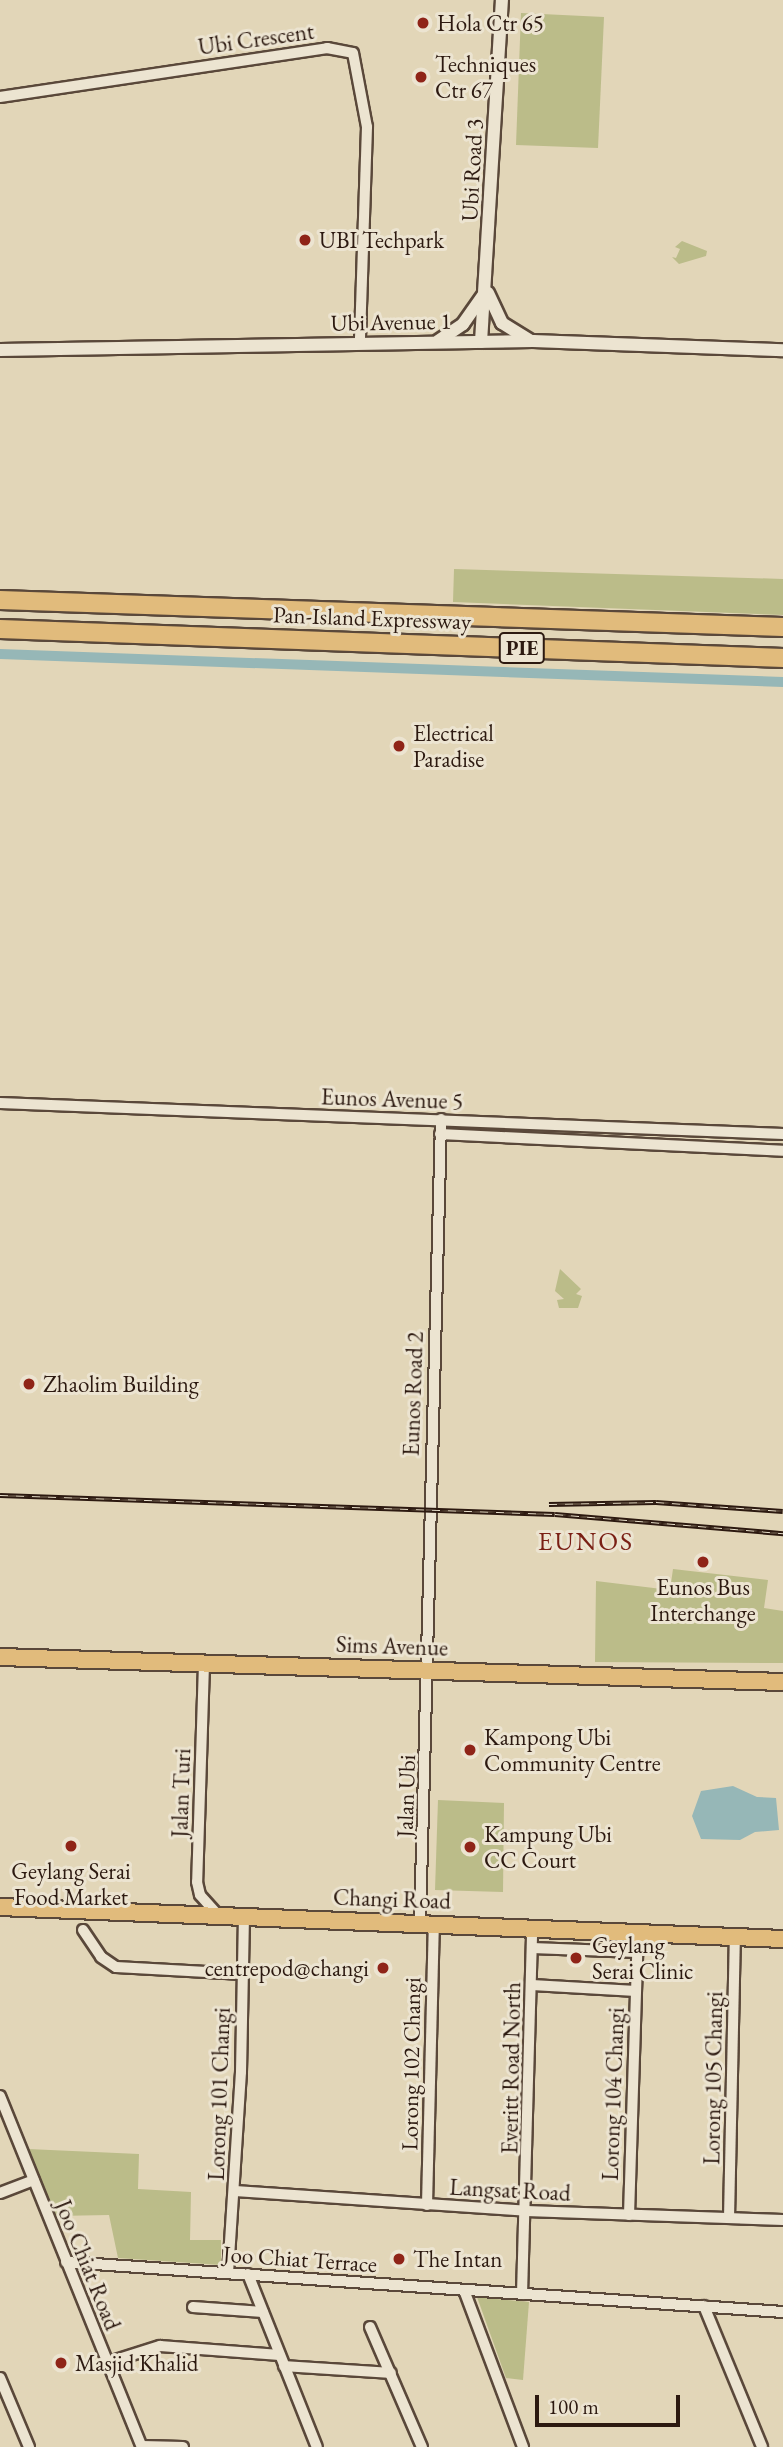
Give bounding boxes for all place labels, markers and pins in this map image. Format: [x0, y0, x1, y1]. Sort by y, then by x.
place label: Hola Ctr 65 [437, 9, 544, 37]
marker: Hola Ctr 65 [415, 15, 431, 31]
place label: Techniques Ctr 67 [435, 50, 536, 104]
marker: Techniques Ctr 67 [413, 69, 429, 85]
place label: UBI Techpark [319, 226, 444, 254]
marker: UBI Techpark [297, 232, 313, 248]
place label: Electrical Paradise [413, 719, 494, 773]
marker: Electrical Paradise [391, 738, 407, 754]
place label: Zhaolim Building [43, 1370, 199, 1398]
marker: Zhaolim Building [21, 1376, 37, 1392]
marker: Eunos Bus Interchange [695, 1554, 711, 1570]
place label: Eunos Bus Interchange [650, 1573, 756, 1627]
place label: Kampong Ubi Community Centre [484, 1723, 661, 1777]
marker: Kampong Ubi Community Centre [462, 1742, 478, 1758]
place label: Kampung Ubi CC Court [484, 1820, 612, 1874]
marker: Geylang Serai Food Market [63, 1838, 79, 1854]
marker: Kampung Ubi CC Court [462, 1839, 478, 1855]
place label: Geylang Serai Food Market [11, 1857, 131, 1911]
place label: Geylang Serai Clinic [592, 1931, 693, 1985]
marker: Geylang Serai Clinic [566, 1948, 586, 1968]
place label: centrepod@changi [205, 1954, 369, 1982]
marker: centrepod@changi [375, 1960, 391, 1976]
place label: The Intan [413, 2245, 502, 2273]
marker: The Intan [391, 2251, 407, 2267]
place label: Masjid Khalid [75, 2349, 198, 2377]
marker: Masjid Khalid [53, 2355, 69, 2371]

